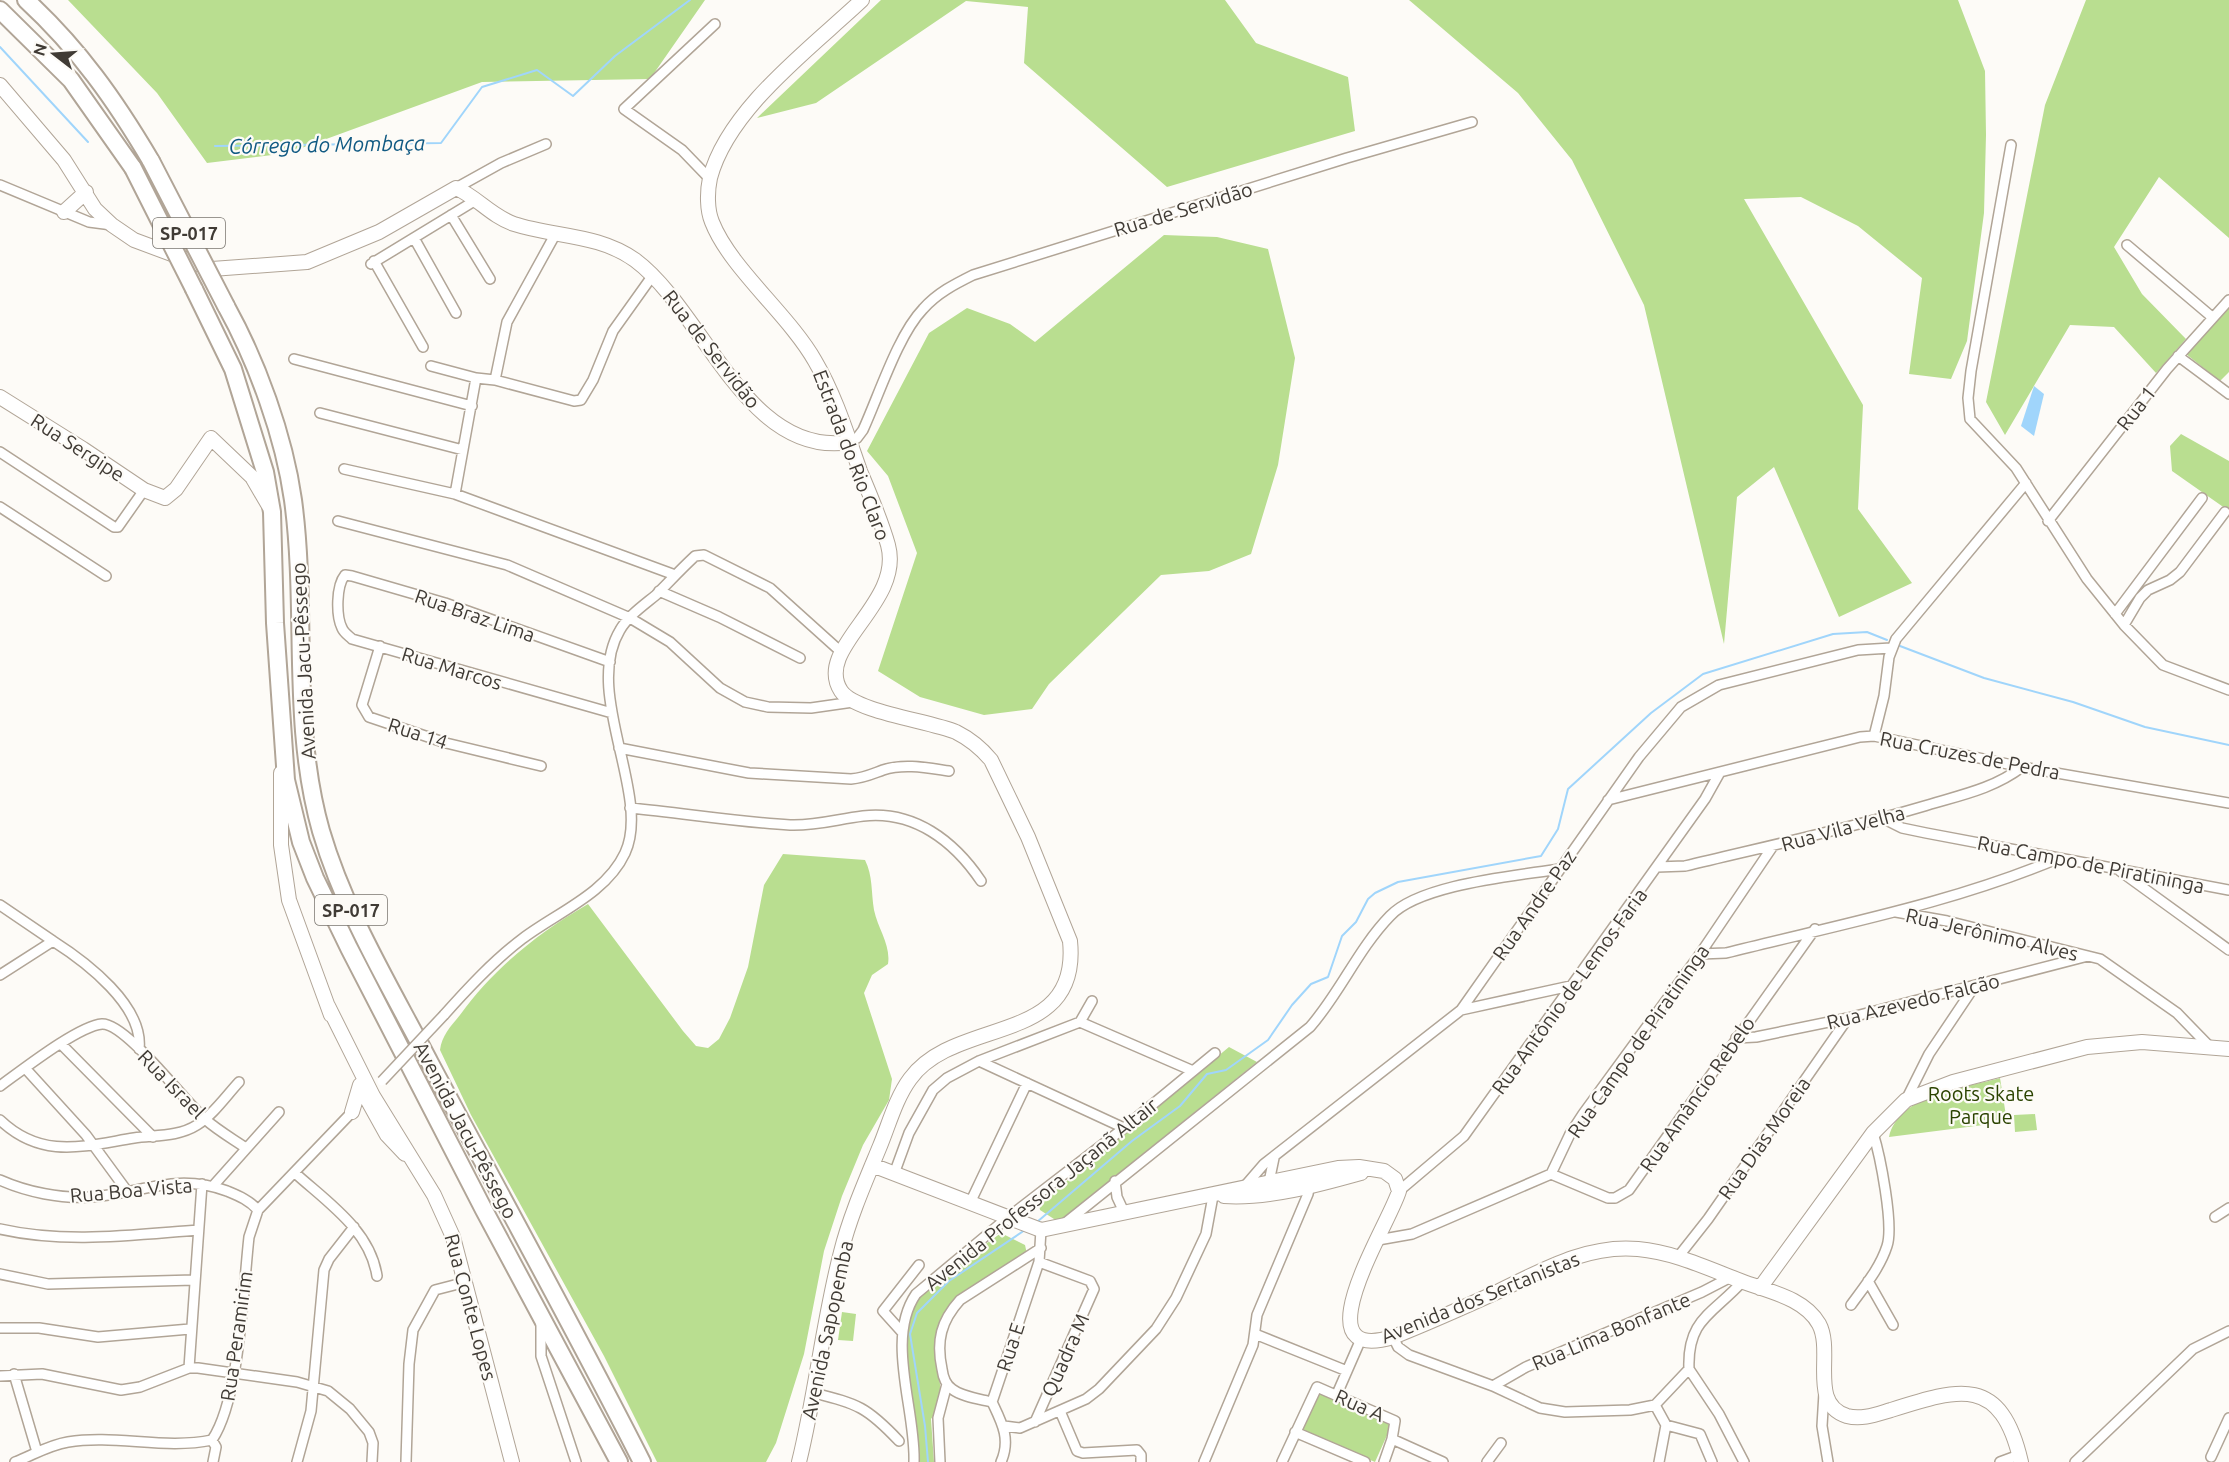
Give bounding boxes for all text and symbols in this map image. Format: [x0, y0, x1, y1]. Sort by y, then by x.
north arrow [24, 24, 84, 84]
text: N [29, 41, 50, 58]
water label: Córrego do Mombaça [229, 130, 425, 158]
street label: Rua de Servidão [1111, 177, 1255, 241]
road number: SP-017 [153, 218, 225, 248]
street label: Rua de Servidão [659, 285, 765, 413]
street label: Estrada do Rio Claro [809, 366, 895, 544]
street label: Rua 1 [2112, 381, 2160, 435]
street label: Rua Sergipe [27, 408, 129, 486]
street label: Avenida Jacu-Pêssego [286, 562, 320, 760]
street label: Rua Braz Lima [412, 584, 538, 646]
street label: Rua Marcos [399, 642, 505, 694]
street label: Rua 14 [385, 713, 451, 753]
street label: Rua Cruzes de Pedra [1878, 726, 2062, 784]
street label: Rua Vila Velha [1779, 800, 1907, 856]
street label: Rua Campo de Piratininga [1976, 831, 2206, 897]
street label: Rua Andre Paz [1487, 845, 1581, 965]
street label: Rua Antônio de Lemos Faria [1487, 884, 1651, 1098]
road number: SP-017 [315, 895, 387, 925]
street label: Rua Jerônimo Alves [1903, 903, 2081, 965]
street label: Rua Campo de Piratininga [1562, 940, 1714, 1142]
street label: Rua Azevedo Falcão [1824, 968, 2002, 1034]
street label: Rua Amâncio Rebelo [1635, 1012, 1759, 1176]
street label: Avenida Jacu-Pêssego [410, 1038, 522, 1222]
street label: Rua Israel [134, 1045, 210, 1123]
street label: Rua Dias Moreia [1713, 1072, 1815, 1204]
park label: Roots Skate Parque [1928, 1082, 2034, 1128]
street label: Avenida Professora Jaçanã Altair [920, 1093, 1162, 1295]
street label: Rua Boa Vista [69, 1173, 193, 1207]
street label: Rua Conte Lopes [440, 1231, 502, 1383]
street label: Avenida Sapopemba [797, 1238, 857, 1422]
street label: Avenida dos Sertanistas [1377, 1247, 1583, 1347]
street label: Rua Peramirim [215, 1270, 257, 1402]
street label: Rua Lima Bonfante [1528, 1287, 1694, 1375]
street label: Quadra M [1036, 1310, 1094, 1400]
street label: Rua E [991, 1320, 1029, 1374]
street label: Rua A [1332, 1384, 1388, 1426]

